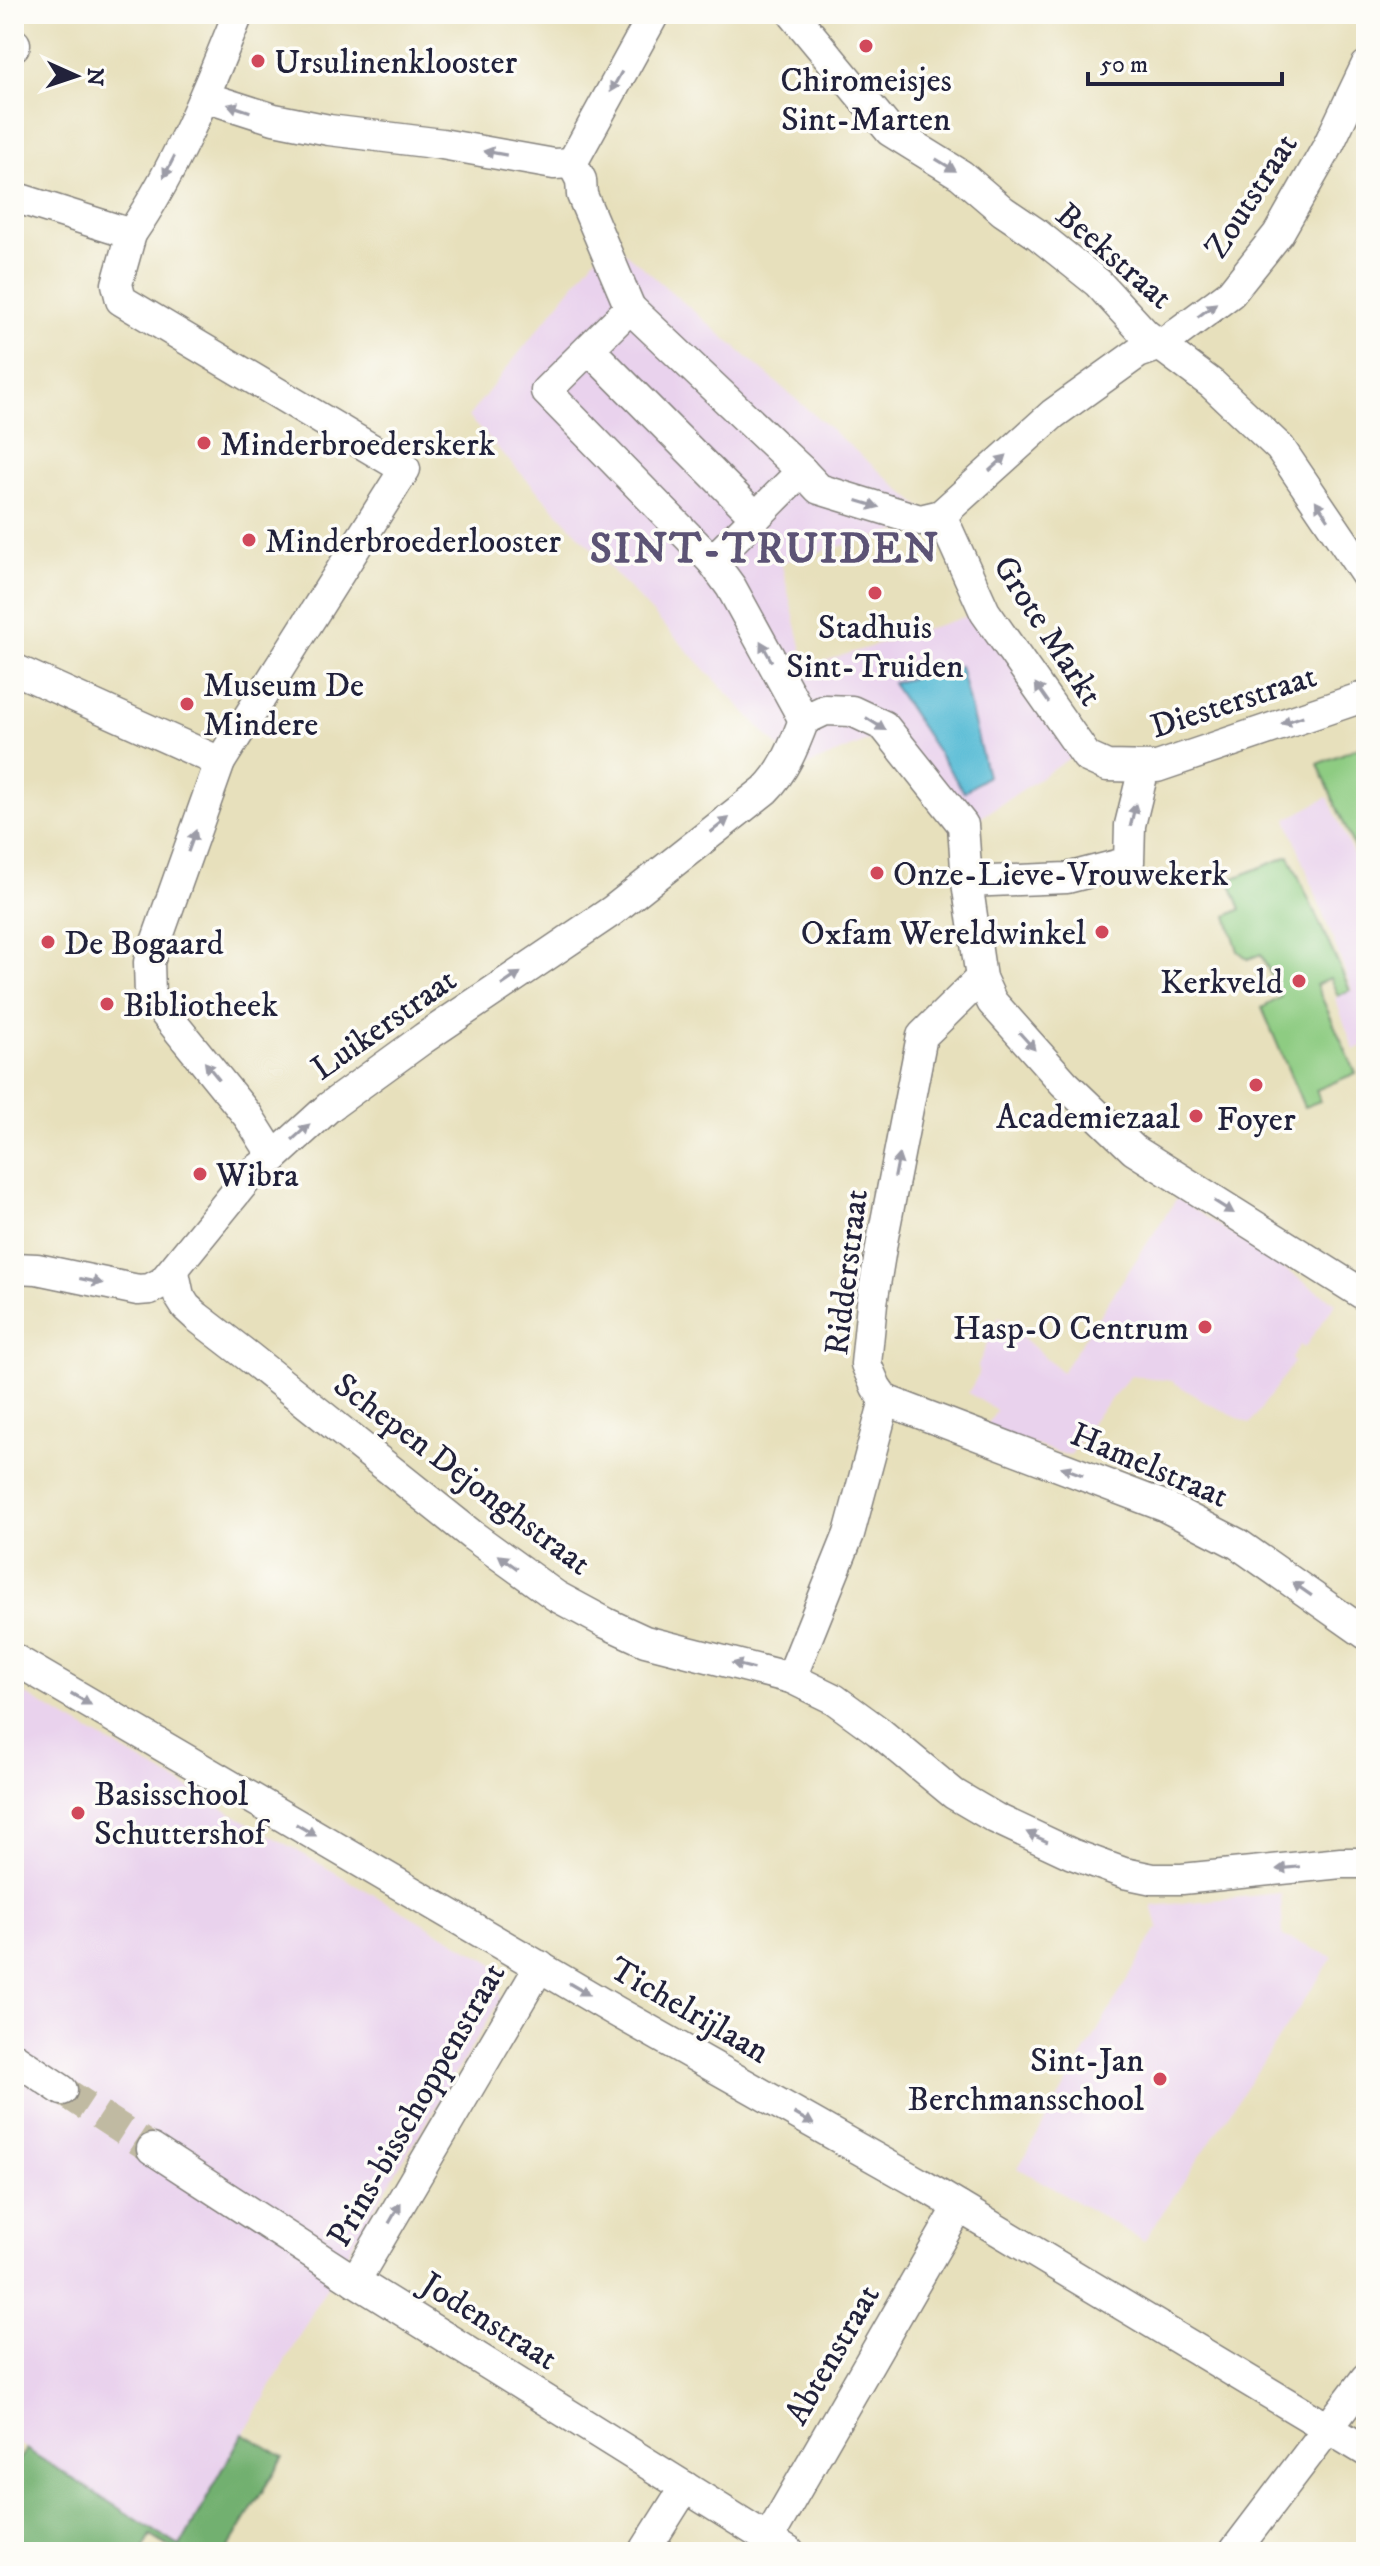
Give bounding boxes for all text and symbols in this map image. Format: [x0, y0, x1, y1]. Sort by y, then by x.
north arrow [36, 36, 116, 116]
scale bar [1088, 36, 1282, 86]
marker: Chiromeisjes Sint-Marten [857, 37, 875, 55]
place label: Ursulinenklooster [274, 42, 518, 84]
text: 50 m [1100, 50, 1148, 80]
marker: Ursulinenklooster [249, 52, 267, 70]
place label: Chiromeisjes Sint-Marten [780, 60, 952, 141]
text: N [81, 67, 108, 87]
one-way arrow [609, 71, 623, 93]
one-way arrow [227, 101, 251, 114]
street label: Zoutstraat [1196, 126, 1308, 266]
one-way arrow [482, 147, 507, 159]
one-way arrow [163, 155, 176, 178]
one-way arrow [935, 158, 957, 172]
street label: Beekstraat [1047, 194, 1181, 319]
one-way arrow [1197, 303, 1217, 319]
place label: Minderbroederskerk [220, 424, 495, 466]
marker: Minderbroederskerk [195, 434, 213, 452]
one-way arrow [989, 454, 1008, 472]
one-way arrow [856, 498, 880, 511]
one-way arrow [1316, 499, 1330, 521]
place label: Minderbroederlooster [265, 521, 561, 563]
district label: SINT-TRUIDEN [590, 524, 940, 576]
marker: Minderbroederlooster [240, 531, 258, 549]
street label: Grote Markt [983, 548, 1112, 714]
marker: Stadhuis Sint-Truiden [866, 584, 884, 602]
place label: Stadhuis Sint-Truiden [786, 607, 964, 688]
one-way arrow [760, 640, 773, 663]
street label: Diesterstraat [1145, 655, 1322, 748]
place label: Museum De Mindere [203, 665, 364, 746]
one-way arrow [1035, 683, 1050, 704]
marker: Museum De Mindere [178, 695, 196, 713]
one-way arrow [1280, 715, 1304, 727]
one-way arrow [866, 717, 887, 732]
one-way arrow [1127, 802, 1140, 827]
one-way arrow [710, 817, 730, 834]
one-way arrow [186, 828, 199, 852]
place label: Onze-Lieve-Vrouwekerk [893, 854, 1229, 896]
marker: Onze-Lieve-Vrouwekerk [868, 864, 886, 882]
place label: Oxfam Wereldwinkel [801, 913, 1087, 955]
place label: De Bogaard [64, 923, 224, 965]
marker: Oxfam Wereldwinkel [1093, 923, 1111, 941]
marker: De Bogaard [39, 933, 57, 951]
street label: Luikerstraat [303, 959, 465, 1090]
place label: Kerkveld [1160, 962, 1283, 1004]
one-way arrow [501, 972, 522, 987]
marker: Kerkveld [1290, 972, 1308, 990]
place label: Bibliotheek [123, 985, 278, 1027]
marker: Bibliotheek [98, 995, 116, 1013]
one-way arrow [1017, 1031, 1035, 1050]
one-way arrow [204, 1061, 221, 1081]
marker: Foyer [1247, 1076, 1265, 1094]
place label: Academiezaal [996, 1097, 1181, 1139]
place label: Foyer [1216, 1099, 1296, 1141]
marker: Academiezaal [1187, 1107, 1205, 1125]
one-way arrow [292, 1124, 311, 1142]
one-way arrow [891, 1153, 904, 1178]
place label: Wibra [215, 1155, 299, 1197]
marker: Wibra [191, 1165, 209, 1183]
street label: Ridderstraat [816, 1187, 878, 1358]
one-way arrow [1213, 1199, 1235, 1213]
one-way arrow [78, 1275, 103, 1288]
place label: Hasp-O Centrum [953, 1308, 1189, 1350]
marker: Hasp-O Centrum [1196, 1318, 1214, 1336]
street label: Schepen Dejonghstraat [325, 1364, 599, 1585]
street label: Hamelstraat [1064, 1414, 1235, 1518]
one-way arrow [1060, 1464, 1084, 1477]
one-way arrow [497, 1555, 518, 1570]
one-way arrow [1292, 1582, 1313, 1597]
one-way arrow [730, 1659, 755, 1671]
one-way arrow [70, 1692, 92, 1706]
place label: Basisschool Schuttershof [94, 1774, 271, 1855]
marker: Basisschool Schuttershof [69, 1804, 87, 1822]
one-way arrow [295, 1823, 317, 1837]
one-way arrow [1025, 1830, 1048, 1844]
one-way arrow [1275, 1862, 1300, 1875]
street label: Tichelrijlaan [602, 1948, 777, 2073]
street label: Prins-bisschoppenstraat [318, 1955, 515, 2255]
one-way arrow [568, 1982, 590, 1996]
place label: Sint-Jan Berchmansschool [907, 2040, 1145, 2121]
marker: Sint-Jan Berchmansschool [1151, 2070, 1169, 2088]
one-way arrow [793, 2112, 815, 2126]
one-way arrow [388, 2202, 402, 2224]
street label: Jodenstraat [410, 2262, 565, 2380]
street label: Abtenstraat [776, 2277, 890, 2433]

